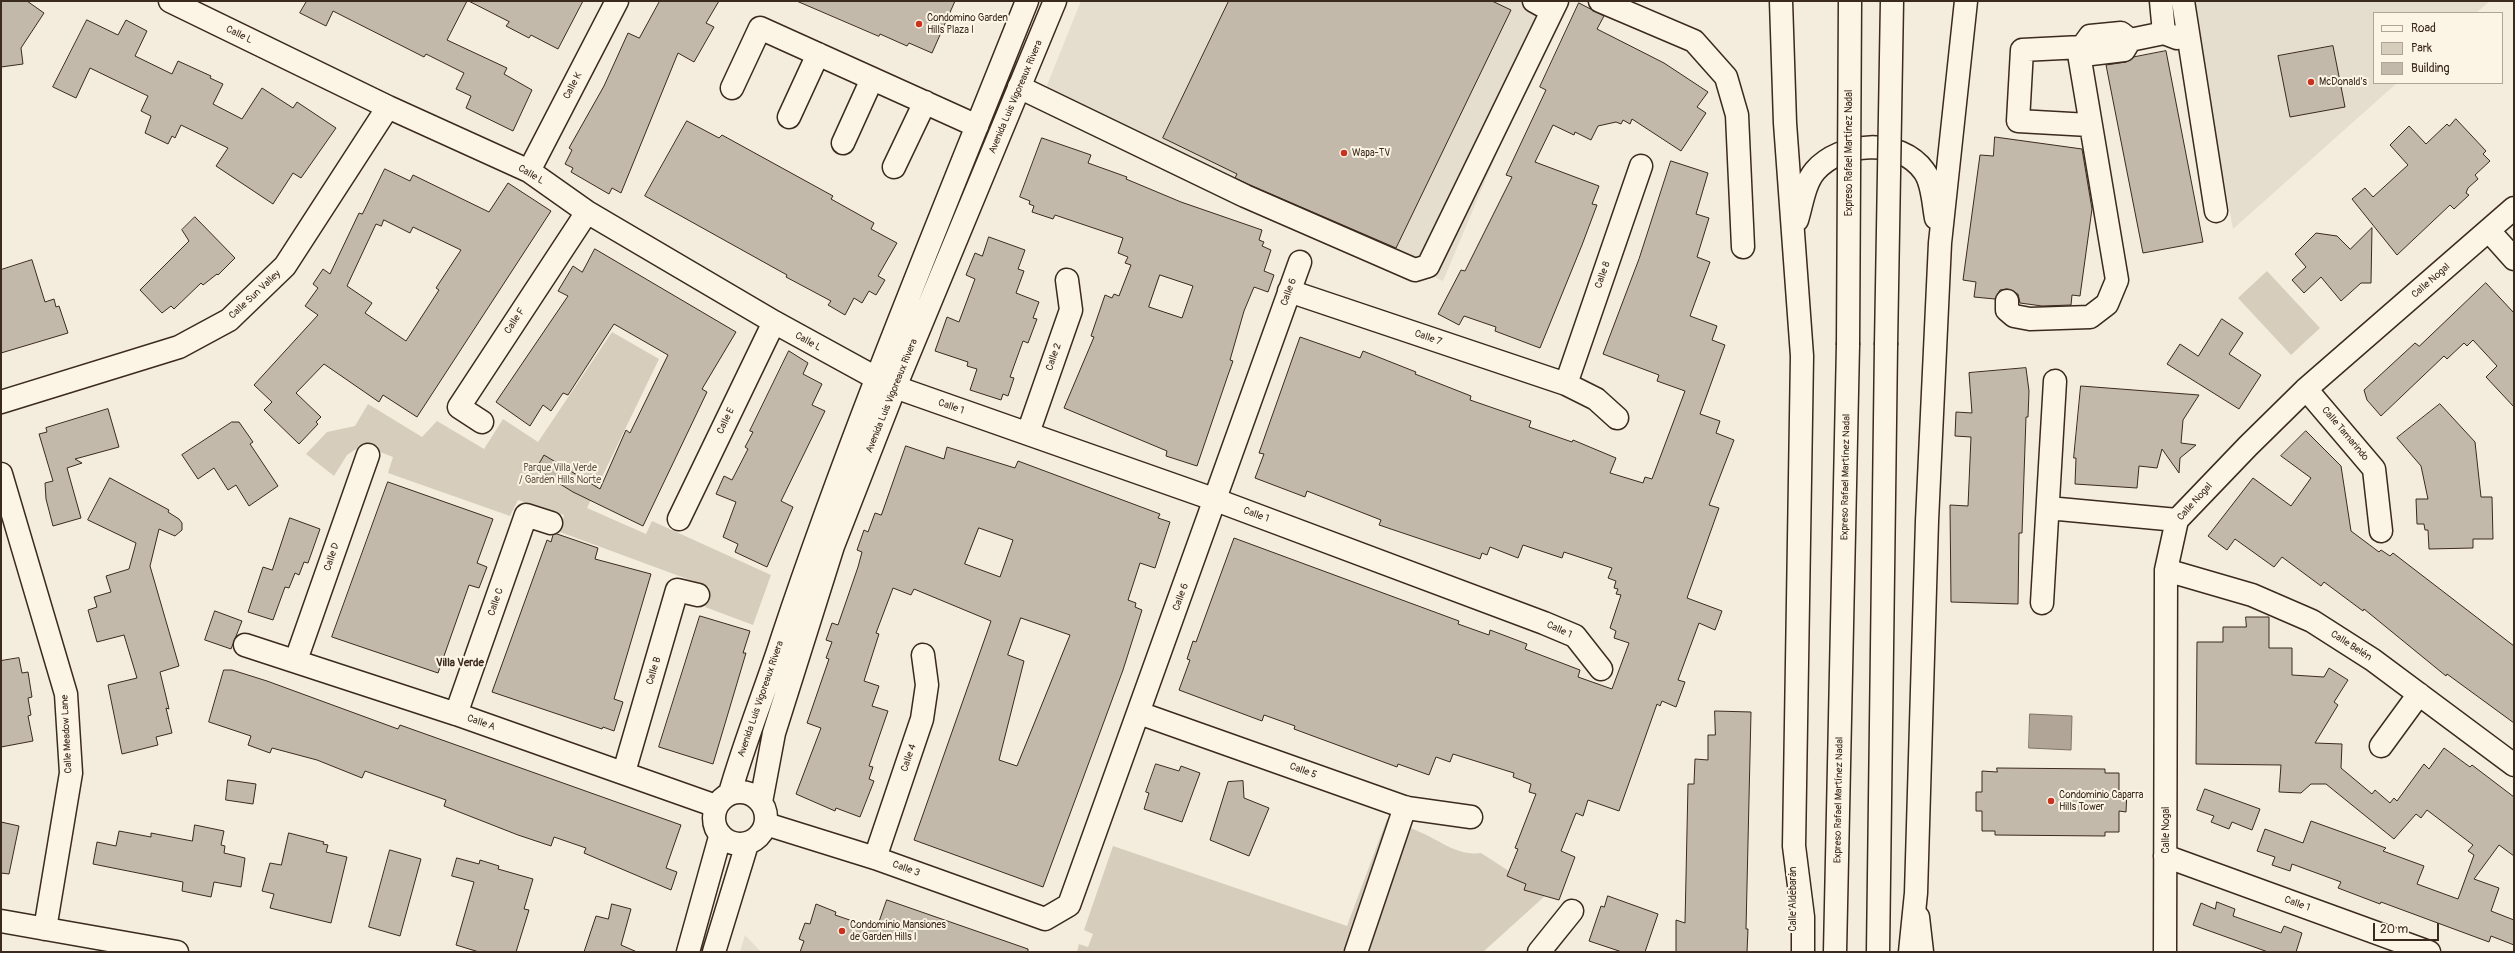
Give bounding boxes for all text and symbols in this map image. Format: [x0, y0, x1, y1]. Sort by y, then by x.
place label: Condomino Garden Hills Plaza I [927, 12, 1008, 36]
legend [2373, 12, 2503, 84]
marker: Condomino Garden Hills Plaza I [914, 19, 924, 29]
text: Road [2411, 21, 2436, 36]
street label: Calle L [224, 23, 254, 47]
street label: Avenida Luis Vigoreaux Rivera [987, 39, 1045, 155]
text: Park [2411, 41, 2432, 56]
text: Building [2411, 61, 2450, 76]
street label: Calle K [561, 71, 585, 101]
place label: McDonald's [2319, 76, 2367, 88]
marker: McDonald's [2306, 77, 2316, 87]
street label: Expreso Rafael Martínez Nadal [1843, 90, 1855, 216]
place label: Wapa-TV [1352, 147, 1390, 159]
marker: Wapa-TV [1339, 148, 1349, 158]
street label: Calle L [516, 163, 546, 187]
street label: Calle 8 [1593, 260, 1613, 290]
street label: Calle Nogal [2409, 261, 2453, 301]
street label: Calle Sun Valley [227, 268, 283, 322]
street label: Calle 6 [1278, 277, 1300, 307]
street label: Calle F [502, 306, 528, 336]
street label: Calle 7 [1413, 328, 1443, 348]
street label: Calle L [793, 330, 823, 354]
street label: Avenida Luis Vigoreaux Rivera [864, 337, 920, 455]
street label: Calle 2 [1044, 342, 1064, 372]
street label: Calle 1 [936, 397, 966, 417]
street label: Calle Tamarindo [2319, 405, 2371, 463]
street label: Calle E [714, 406, 738, 436]
street label: Expreso Rafael Martínez Nadal [1839, 414, 1853, 540]
park label: Parque Villa Verde / Garden Hills Norte [519, 462, 601, 486]
street label: Calle Nogal [2175, 481, 2215, 523]
street label: Calle 1 [1241, 505, 1271, 525]
street label: Calle D [322, 541, 342, 573]
street label: Calle 6 [1170, 582, 1192, 612]
street label: Calle C [486, 586, 506, 618]
street label: Calle 1 [1544, 619, 1574, 641]
street label: Calle Belén [2328, 628, 2374, 664]
street label: Avenida Luis Vigoreaux Rivera [735, 639, 787, 759]
district label: Villa Verde [436, 656, 484, 670]
street label: Calle B [644, 656, 664, 686]
street label: Calle Meadow Lane [59, 694, 75, 774]
street label: Calle A [465, 713, 497, 733]
street label: Expreso Rafael Martínez Nadal [1832, 737, 1846, 863]
street label: Calle 4 [899, 743, 919, 773]
street label: Calle 5 [1288, 761, 1318, 781]
place label: Condominio Caparra Hills Tower [2059, 789, 2143, 812]
marker: Condominio Caparra Hills Tower [2046, 796, 2056, 806]
street label: Calle Nogal [2160, 807, 2172, 853]
street label: Calle 3 [891, 859, 921, 879]
street label: Calle Aldebarán [1787, 867, 1799, 931]
street label: Calle 1 [2282, 894, 2312, 914]
scale bar [2375, 915, 2441, 941]
place label: Condominio Mansiones de Garden Hills I [850, 919, 946, 942]
text: 20 m [2380, 922, 2408, 937]
marker: Condominio Mansiones de Garden Hills I [837, 926, 847, 936]

